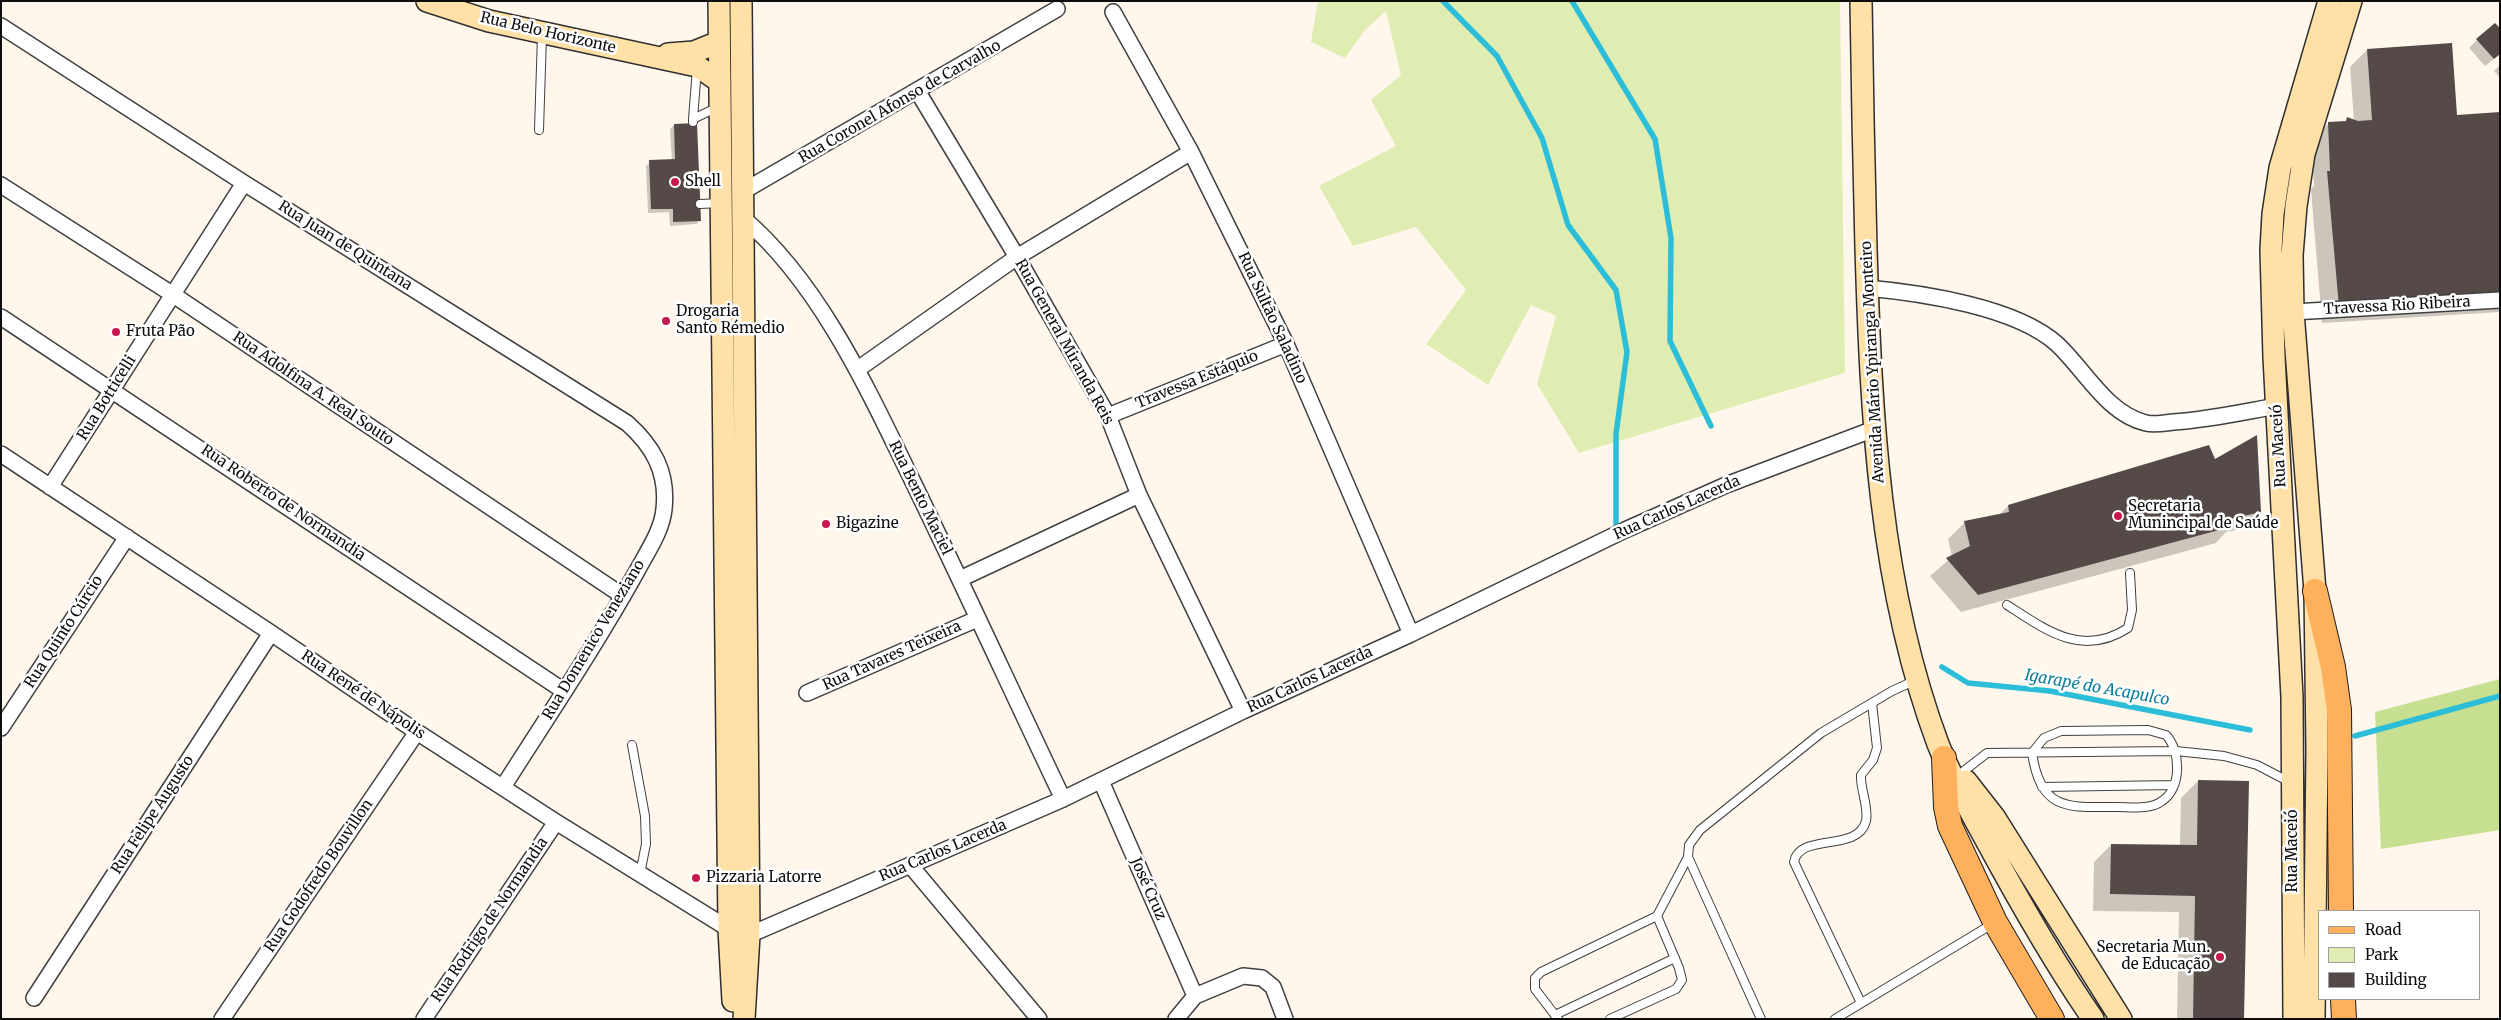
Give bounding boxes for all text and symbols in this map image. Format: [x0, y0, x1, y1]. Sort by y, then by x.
street label: Rua Belo Horizonte [479, 9, 617, 57]
street label: Rua Coronel Afonso de Carvalho [796, 37, 1004, 167]
place label: Shell [685, 173, 721, 191]
marker: Shell [669, 176, 681, 188]
street label: Rua Juan de Quintana [275, 197, 415, 295]
street label: Avenida Mário Ypiranga Monteiro [1858, 240, 1888, 484]
street label: Rua Sultão Saladino [1234, 249, 1310, 387]
street label: Rua General Miranda Reis [1011, 256, 1117, 428]
street label: Travessa Rio Ribeira [2323, 293, 2471, 319]
place label: Drogaria Santo Rémedio [676, 303, 784, 338]
marker: Drogaria Santo Rémedio [660, 315, 672, 327]
place label: Fruta Pão [126, 323, 195, 341]
marker: Fruta Pão [110, 326, 122, 338]
street label: Rua Adolfina A. Real Souto [229, 328, 397, 450]
street label: Travessa Estáquio [1133, 347, 1261, 413]
street label: Rua Botticelli [74, 352, 140, 444]
street label: Rua Maceió [2268, 404, 2290, 488]
street label: Rua Bento Maciel [885, 438, 955, 558]
street label: Rua Roberto de Normandia [197, 441, 369, 565]
street label: Rua Carlos Lacerda [1611, 472, 1743, 544]
place label: Secretaria Munincipal de Saúde [2128, 498, 2278, 533]
marker: Secretaria Munincipal de Saúde [2112, 510, 2124, 522]
place label: Bigazine [836, 515, 899, 533]
marker: Bigazine [820, 518, 832, 530]
street label: Rua Domenico Veneziano [539, 557, 649, 723]
street label: Rua Quinto Cúrcio [21, 572, 107, 692]
street label: Rua Tavares Teixeira [820, 617, 964, 695]
street label: Rua Carlos Lacerda [1244, 643, 1376, 717]
street label: Rua René de Nápolis [298, 647, 428, 743]
water label: Igarapé do Acapulco [2023, 666, 2171, 710]
street label: Rua Felipe Augusto [108, 752, 198, 878]
street label: Rua Godofredo Bouvillon [261, 796, 377, 956]
street label: Rua Maceió [2284, 810, 2302, 892]
street label: Rua Carlos Lacerda [877, 816, 1009, 886]
street label: Rua Rodrigo de Normandia [428, 834, 552, 1006]
street label: José Cruz [1126, 855, 1170, 923]
place label: Pizzaria Latorre [706, 869, 821, 887]
marker: Pizzaria Latorre [690, 872, 702, 884]
legend [2318, 910, 2481, 1000]
text: Road [2365, 920, 2401, 939]
place label: Secretaria Mun. de Educação [2096, 939, 2210, 974]
text: Park [2365, 945, 2398, 964]
marker: Secretaria Mun. de Educação [2214, 951, 2226, 963]
text: Building [2365, 970, 2427, 989]

